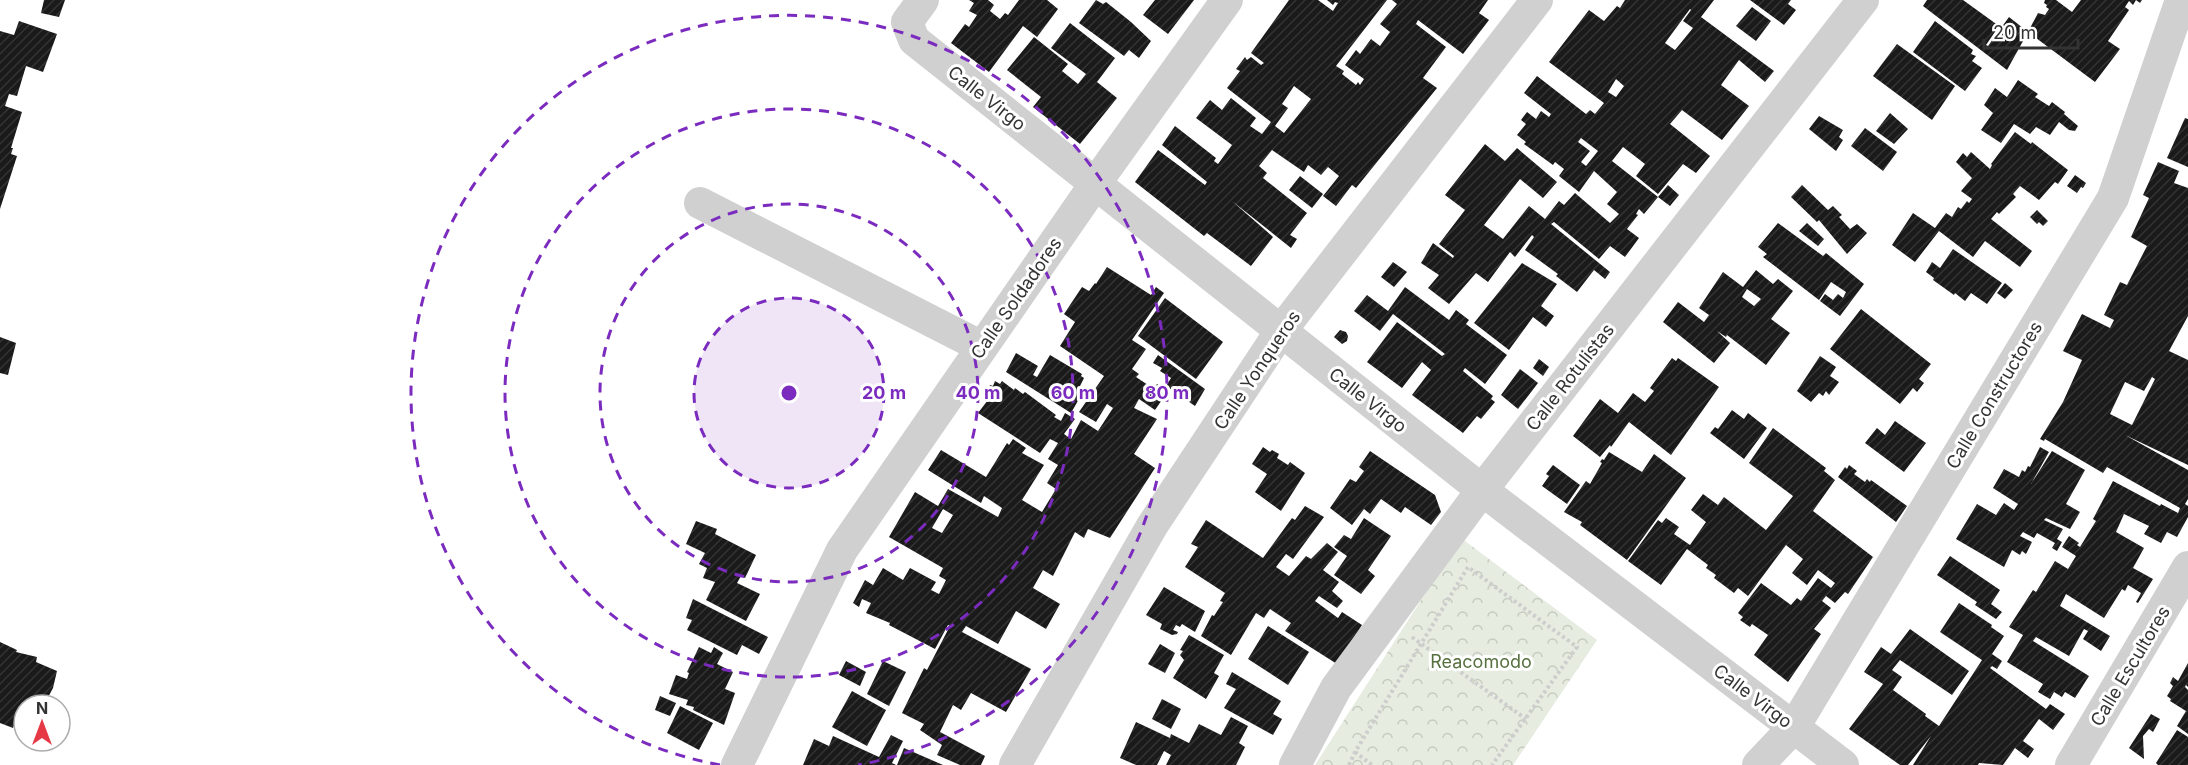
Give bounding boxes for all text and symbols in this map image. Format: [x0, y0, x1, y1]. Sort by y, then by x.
scale bar [1984, 12, 2078, 50]
text: 20 m [1993, 22, 2036, 43]
street label: Calle Virgo [944, 61, 1030, 135]
street label: Calle Soldadores [966, 233, 1066, 363]
street label: Calle Yonqueros [1210, 307, 1304, 433]
street label: Calle Constructores [1942, 318, 2046, 472]
street label: Calle Rotulistas [1522, 319, 1618, 435]
street label: Calle Virgo [1325, 363, 1411, 437]
text: 20 m [862, 382, 906, 403]
text: 40 m [956, 382, 1001, 403]
text: 60 m [1051, 382, 1095, 403]
text: 80 m [1145, 382, 1189, 403]
centre of rings [779, 383, 799, 403]
street label: Calle Escultores [2086, 602, 2174, 730]
park label: Reacomodo [1430, 651, 1532, 672]
street label: Calle Virgo [1710, 660, 1796, 732]
north arrow [12, 693, 72, 753]
text: N [36, 698, 48, 718]

